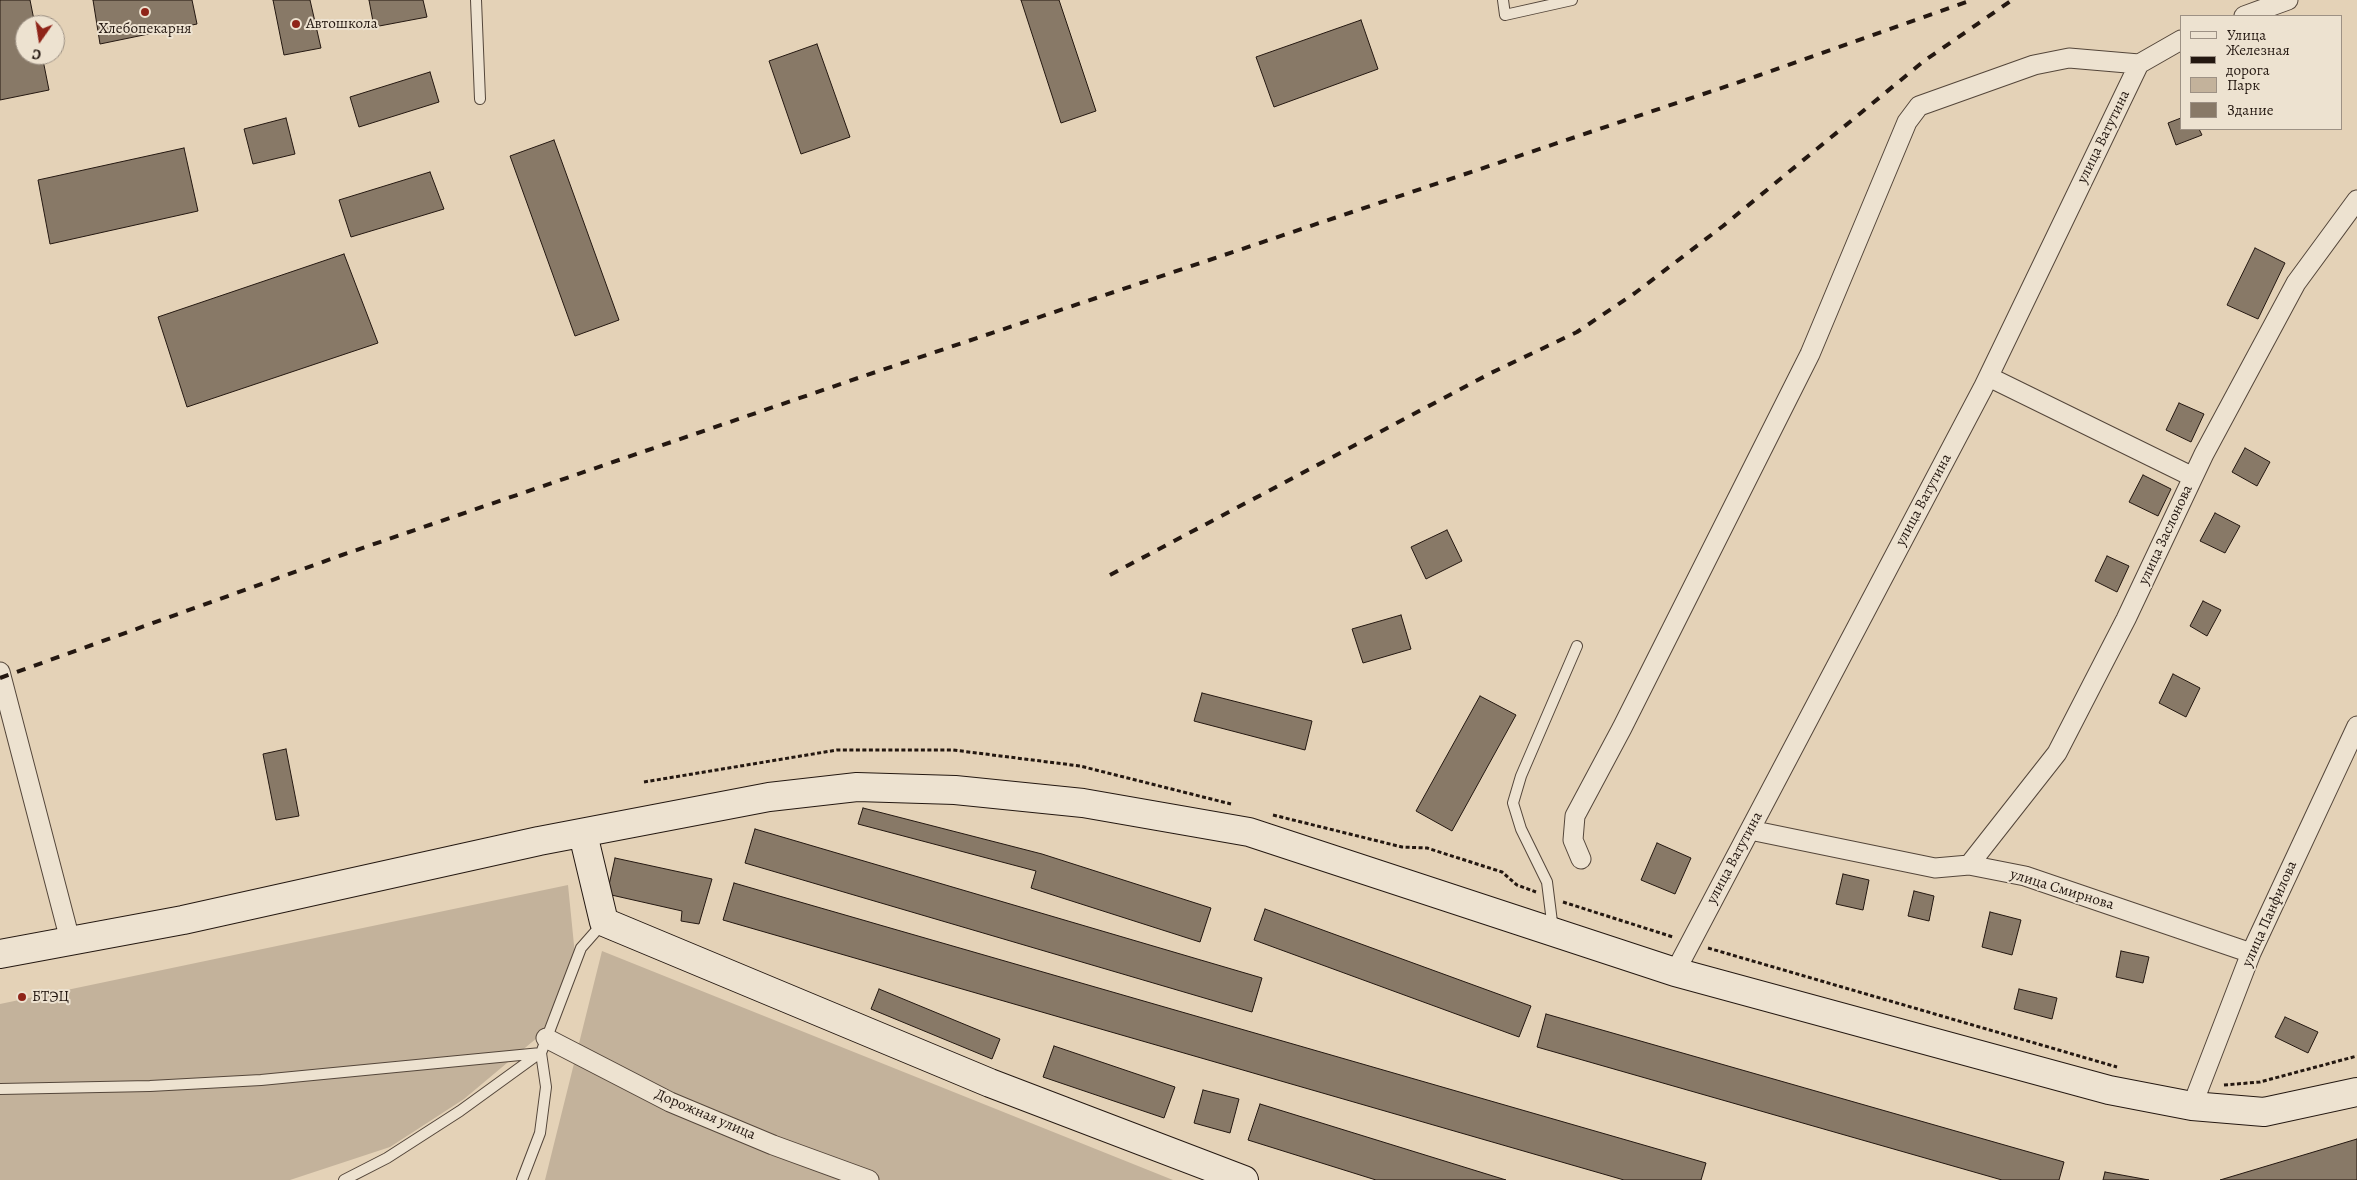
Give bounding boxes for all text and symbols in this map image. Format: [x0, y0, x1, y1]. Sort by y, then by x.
marker: Хлебопекарня [139, 6, 151, 18]
north arrow [15, 15, 65, 65]
place label: Автошкола [306, 15, 378, 33]
legend [2180, 15, 2342, 130]
marker: Автошкола [290, 18, 302, 30]
place label: Хлебопекарня [98, 20, 192, 38]
text: Улица [2227, 25, 2266, 45]
text: Железная дорога [2226, 40, 2290, 80]
text: С [30, 44, 43, 64]
text: Парк [2227, 75, 2260, 95]
street label: улица Ватутина [2074, 87, 2134, 187]
text: Здание [2227, 100, 2274, 120]
street label: улица Ватутина [1892, 451, 1956, 549]
street label: улица Заслонова [2135, 482, 2197, 588]
street label: улица Ватутина [1703, 809, 1767, 907]
street label: улица Панфилова [2239, 858, 2301, 970]
street label: улица Смирнова [2008, 866, 2116, 914]
place label: БТЭЦ [32, 988, 69, 1006]
marker: БТЭЦ [16, 991, 28, 1003]
street label: Дорожная улица [652, 1086, 758, 1144]

